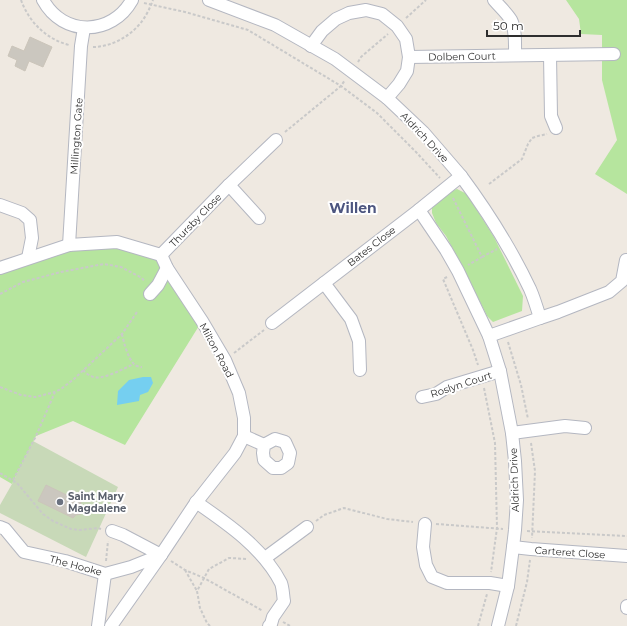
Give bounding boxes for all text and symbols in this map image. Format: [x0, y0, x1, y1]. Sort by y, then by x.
scale bar [487, 12, 580, 38]
text: 50 m [493, 18, 524, 33]
street label: Dolben Court [428, 49, 496, 64]
street label: Millington Gate [67, 97, 86, 175]
street label: Aldrich Drive [398, 109, 451, 165]
street label: Thursby Close [166, 191, 224, 250]
district label: Willen [329, 199, 377, 217]
street label: Bates Close [345, 223, 398, 269]
street label: Milton Road [197, 320, 237, 380]
street label: Roslyn Court [429, 368, 494, 401]
street label: Aldrich Drive [507, 448, 522, 512]
place label: Saint Mary Magdalene [68, 490, 126, 515]
marker: Saint Mary Magdalene [55, 497, 65, 507]
street label: Carteret Close [534, 544, 606, 561]
street label: The Hooke [48, 552, 103, 579]

